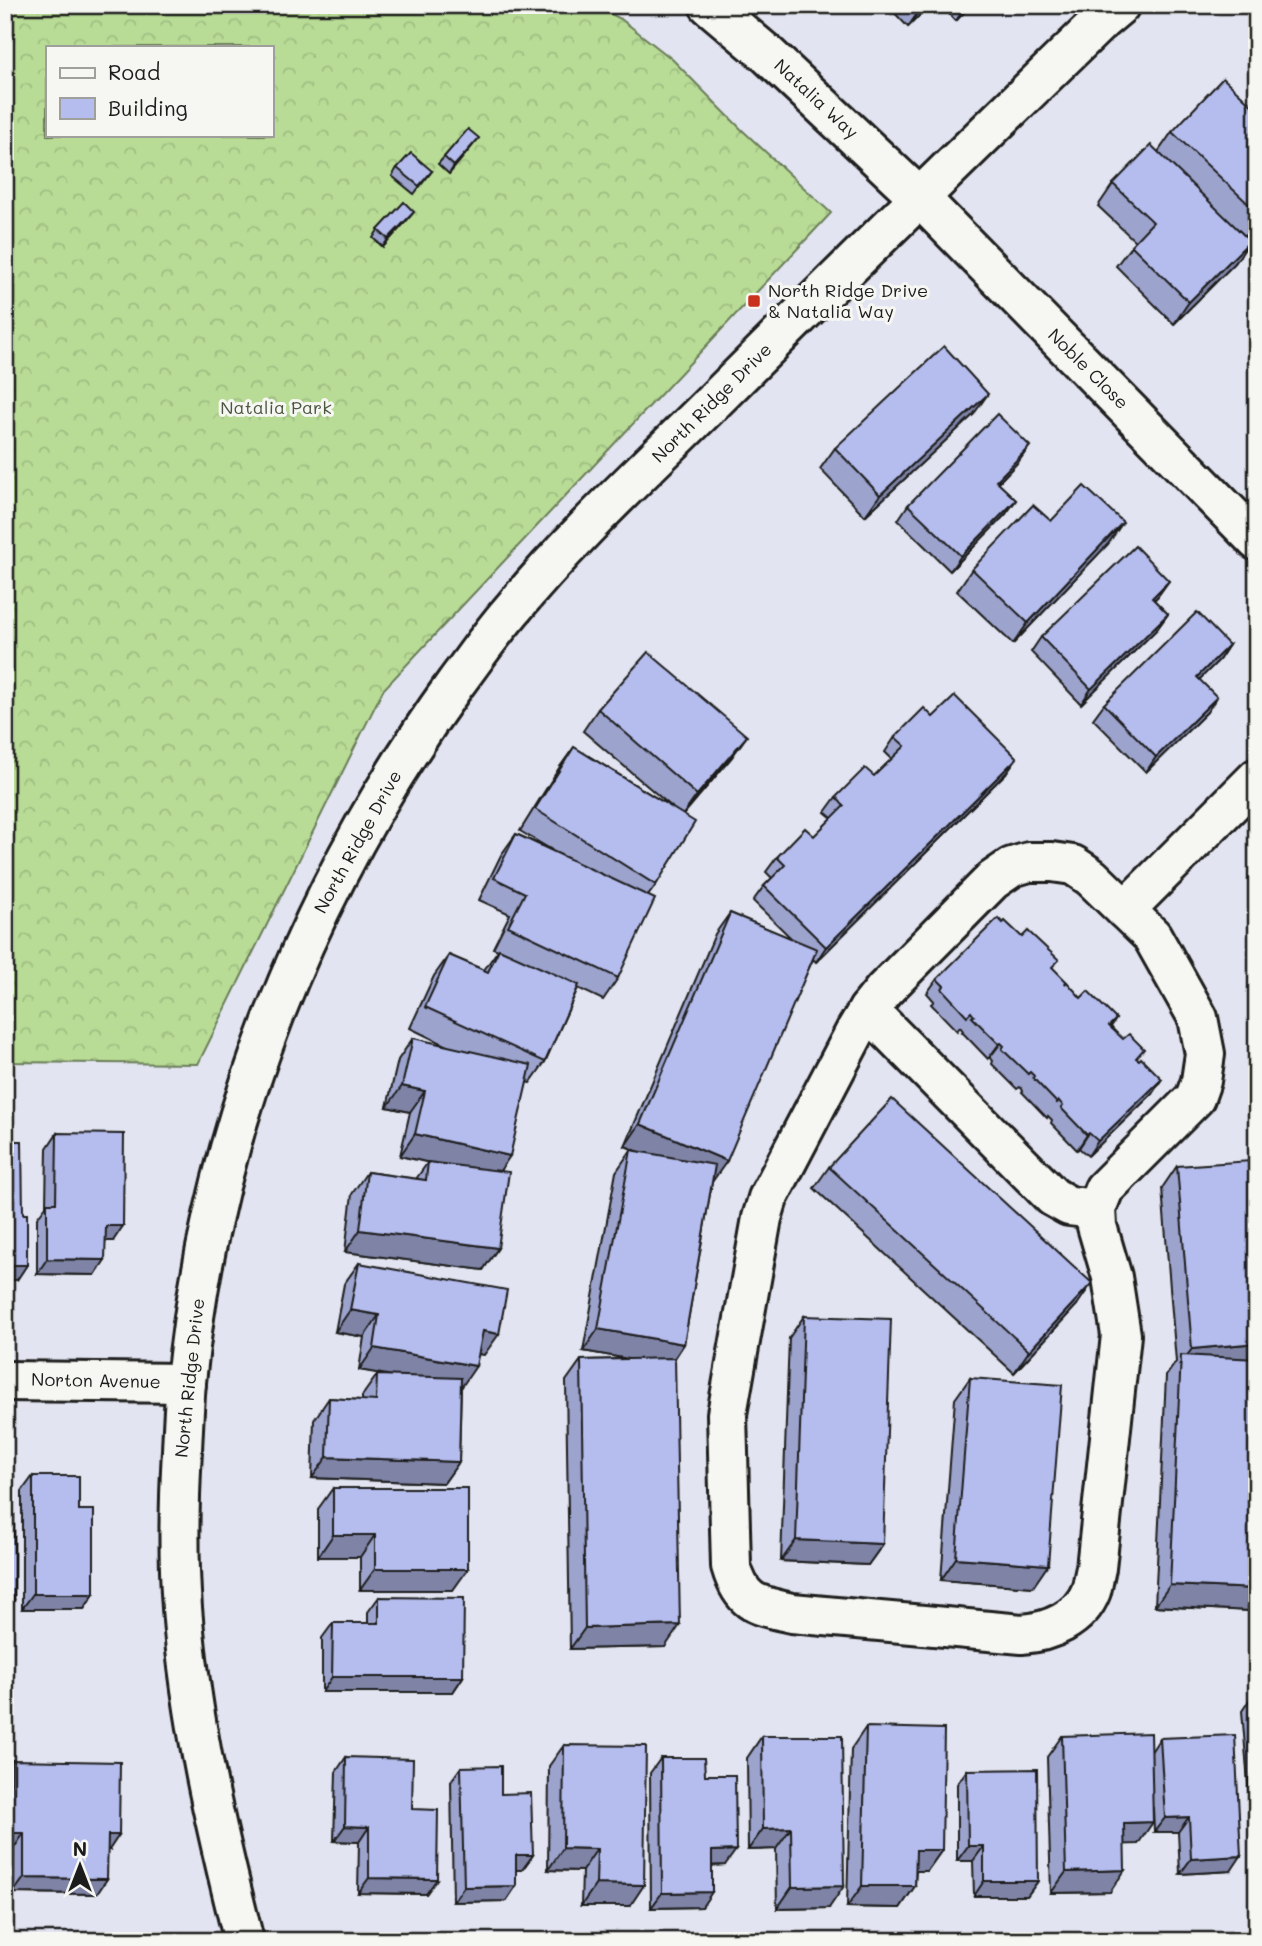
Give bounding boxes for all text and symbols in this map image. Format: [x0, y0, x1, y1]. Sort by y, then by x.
legend [46, 46, 273, 136]
street label: Natalia Way [769, 53, 864, 144]
text: Road [108, 58, 160, 85]
text: Building [108, 94, 188, 121]
place label: North Ridge Drive & Natalia Way [768, 278, 928, 323]
marker: North Ridge Drive & Natalia Way [746, 293, 762, 309]
street label: Noble Close [1043, 323, 1134, 414]
street label: North Ridge Drive [646, 337, 776, 467]
park label: Natalia Park [220, 395, 332, 419]
street label: North Ridge Drive [308, 766, 406, 917]
street label: North Ridge Drive [169, 1297, 209, 1459]
street label: Norton Avenue [31, 1367, 161, 1393]
north arrow [46, 1830, 116, 1900]
text: N [73, 1836, 87, 1861]

